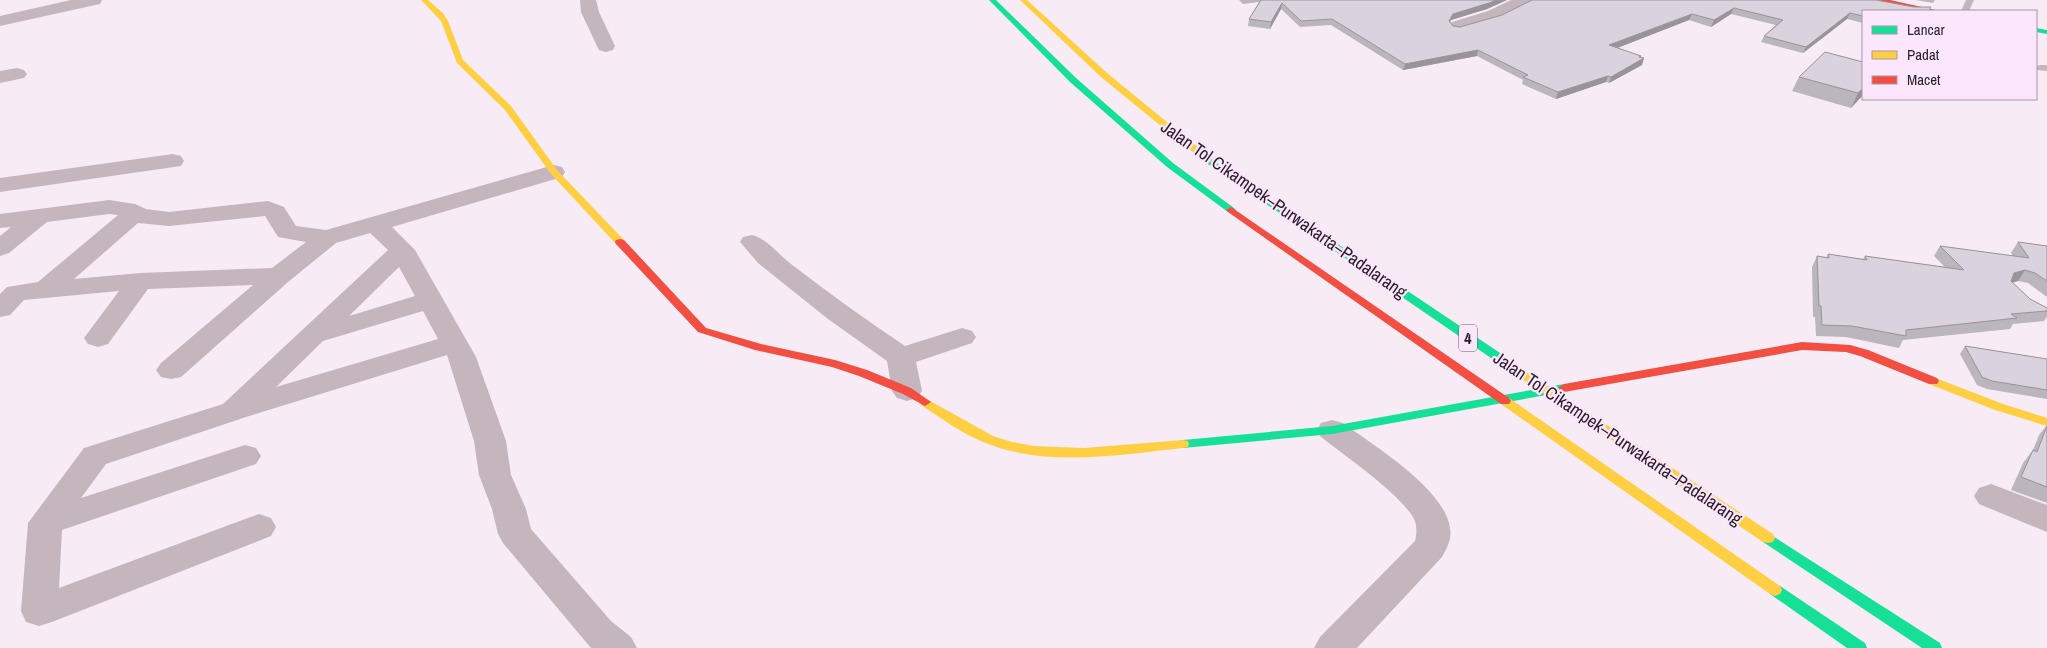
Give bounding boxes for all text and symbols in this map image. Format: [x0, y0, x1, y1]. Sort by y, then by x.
legend [1862, 10, 2037, 100]
text: Lancar [1907, 19, 1945, 40]
text: Padat [1907, 44, 1940, 65]
text: Macet [1907, 69, 1941, 90]
street label: Jalan Tol Cikampek–Purwakarta–Padalarang [1156, 114, 1413, 304]
road number: 4 [1459, 324, 1477, 352]
street label: Jalan Tol Cikampek–Purwakarta–Padalarang [1489, 345, 1748, 531]

